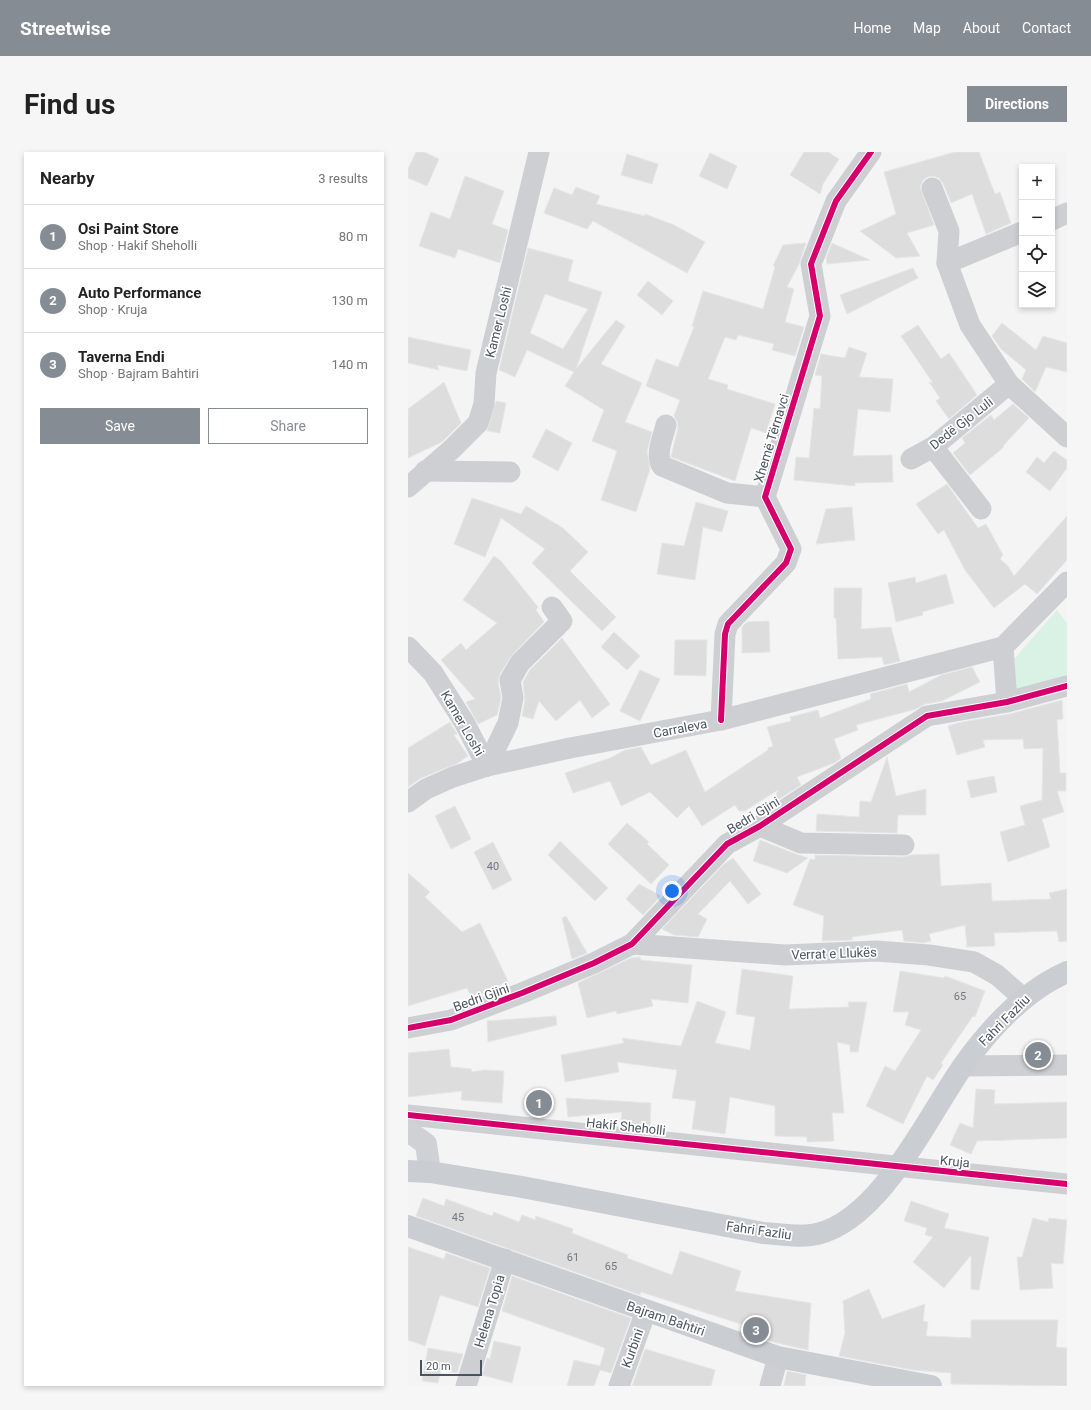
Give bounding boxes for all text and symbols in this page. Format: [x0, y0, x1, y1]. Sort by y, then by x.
text: Streetwise [20, 17, 111, 40]
text: Home [853, 20, 891, 36]
text: Map [913, 20, 941, 36]
text: About [963, 20, 1000, 36]
text: Contact [1022, 20, 1071, 36]
button: Directions [967, 86, 1067, 122]
text: Find us [24, 88, 115, 121]
map controls [1019, 164, 1055, 308]
button: + [1019, 164, 1055, 200]
text: Nearby [40, 168, 95, 188]
text: 3 results [318, 171, 368, 186]
button: − [1019, 200, 1055, 236]
text: Osi Paint Store [78, 220, 179, 238]
text: 1 [49, 229, 57, 244]
text: 80 m [339, 229, 368, 244]
button: locate [1019, 236, 1055, 272]
text: Shop · Hakif Sheholli [78, 238, 197, 253]
button: layers [1019, 272, 1055, 308]
text: Auto Performance [78, 284, 201, 302]
street label: Kamer Loshi [482, 285, 515, 359]
text: 2 [49, 293, 57, 308]
text: 130 m [331, 293, 368, 308]
text: Shop · Kruja [78, 302, 147, 317]
text: Taverna Endi [78, 348, 165, 366]
text: 3 [49, 357, 57, 372]
text: 140 m [331, 357, 368, 372]
text: Shop · Bajram Bahtiri [78, 366, 199, 381]
street label: Xhemë Tërnavci [751, 392, 792, 484]
street label: Dedë Gjo Luli [927, 394, 996, 453]
button: Save [40, 408, 200, 444]
button: Share [208, 408, 368, 444]
street label: Kamer Loshi [438, 688, 487, 758]
street label: Carraleva [652, 716, 708, 741]
street label: Bedri Gjini [724, 794, 782, 837]
house number: 40 [487, 860, 499, 873]
your location [662, 881, 682, 901]
street label: Verrat e Llukës [791, 945, 877, 962]
street label: Bedri Gjini [451, 980, 511, 1015]
house number: 65 [954, 990, 966, 1003]
street label: Fahri Fazliu [976, 992, 1033, 1049]
pin: 2 [1025, 1040, 1051, 1070]
pin: 1 [526, 1088, 552, 1118]
street label: Hakif Sheholli [586, 1115, 666, 1138]
street label: Kruja [939, 1152, 971, 1171]
house number: 45 [452, 1211, 464, 1224]
street label: Fahri Fazliu [725, 1218, 793, 1243]
house number: 61 [567, 1251, 579, 1264]
house number: 65 [605, 1260, 617, 1273]
street label: Helena Topia [471, 1273, 508, 1349]
street label: Bajram Bahtiri [625, 1298, 707, 1339]
pin: 3 [743, 1315, 769, 1345]
street label: Kurbini [619, 1327, 646, 1370]
scale bar [420, 1358, 482, 1377]
text: 20 m [426, 1360, 451, 1373]

